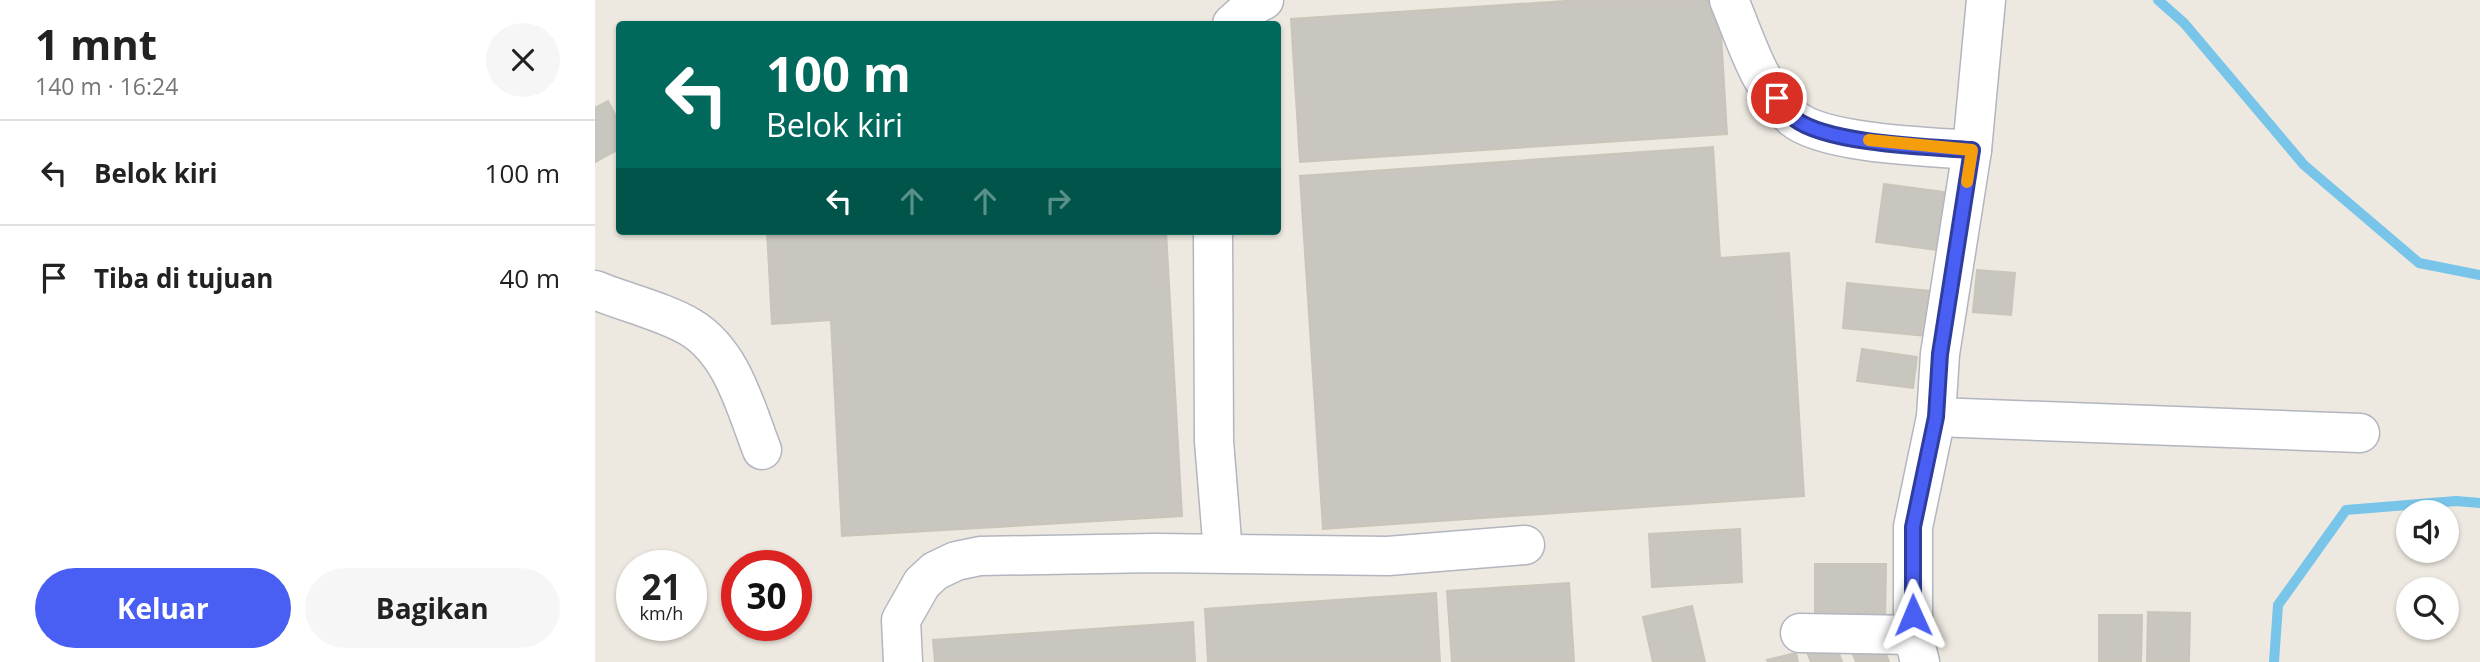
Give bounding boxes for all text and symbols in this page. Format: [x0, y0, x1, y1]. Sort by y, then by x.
text: 1 mnt [35, 15, 157, 72]
button: close [486, 23, 560, 97]
text: 100 m [766, 40, 911, 106]
icon: left [651, 49, 742, 140]
pin [1747, 68, 1807, 128]
text: 140 m · 16:24 [35, 70, 178, 102]
icon: arrive [1758, 79, 1796, 117]
text: Belok kiri [766, 103, 903, 146]
icon: left [35, 154, 73, 192]
text: Belok kiri [94, 155, 218, 191]
text: 100 m [485, 155, 560, 191]
icon: left [820, 182, 858, 220]
icon: ahead [893, 182, 931, 220]
icon: ahead [966, 182, 1004, 220]
icon: right [1039, 182, 1077, 220]
icon: arrive [35, 259, 73, 297]
text: Tiba di tujuan [94, 260, 273, 296]
text: 40 m [499, 260, 560, 296]
map controls [2396, 500, 2459, 640]
button: sound [2396, 500, 2459, 563]
speed limit sign: 30 [721, 550, 812, 641]
text: 21 [641, 563, 682, 610]
button: Keluar [35, 568, 291, 648]
button: Bagikan [305, 568, 560, 648]
button: search [2396, 577, 2459, 640]
position arrow [1876, 578, 1950, 652]
text: km/h [640, 601, 683, 625]

